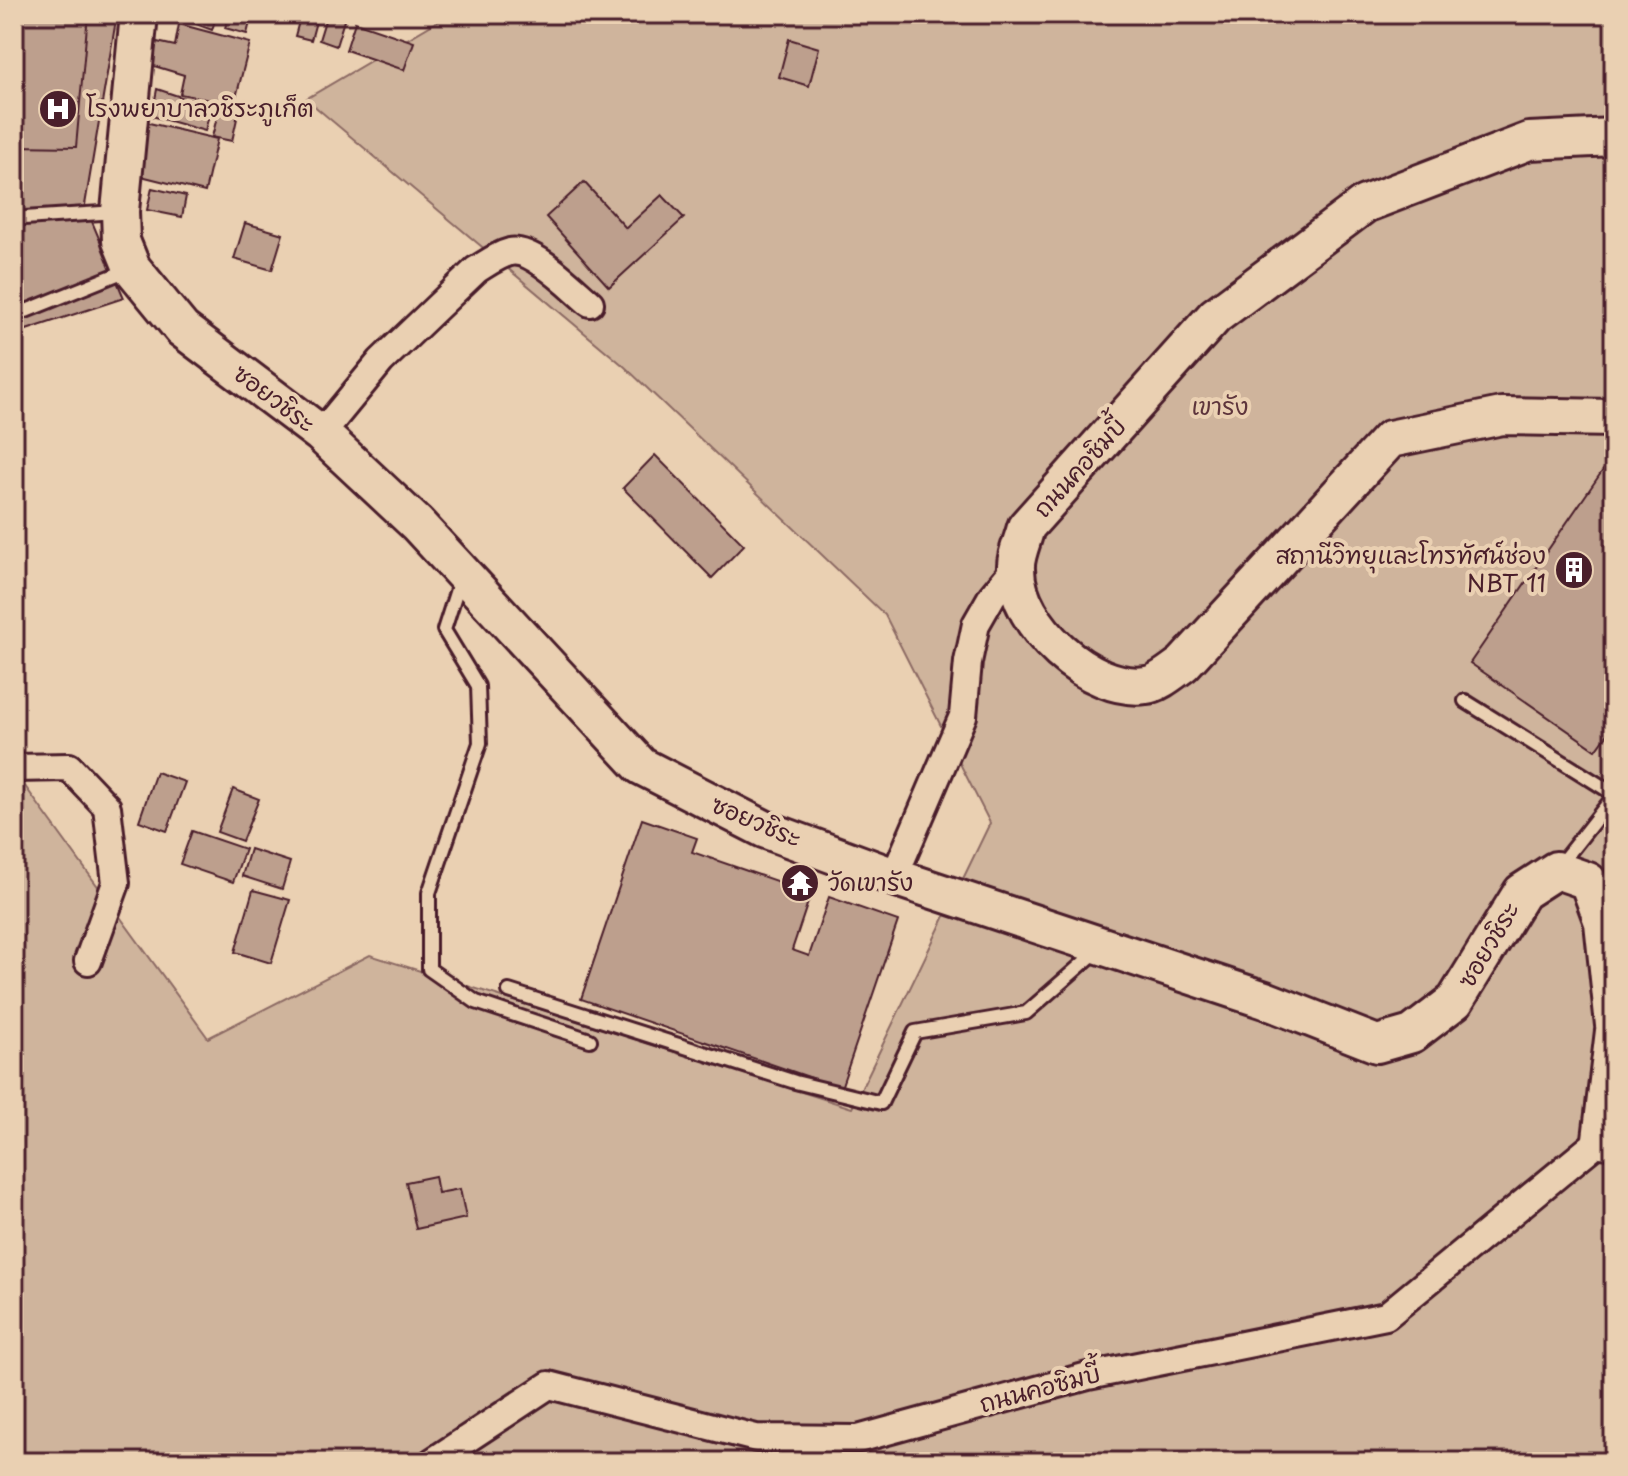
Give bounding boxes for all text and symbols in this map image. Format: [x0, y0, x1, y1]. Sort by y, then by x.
hospital icon: โรงพยาบาลวชิระภูเก็ต [37, 88, 79, 130]
place label: โรงพยาบาลวชิระภูเก็ต [86, 89, 314, 127]
street label: ซอยวชิระ [227, 354, 324, 440]
park label: เขารัง [1192, 387, 1248, 423]
street label: ถนนคอซิมบี้ [1022, 405, 1135, 525]
place label: สถานีวิทยุและโทรทัศน์ช่อง NBT 11 [1276, 536, 1546, 600]
building icon: สถานีวิทยุและโทรทัศน์ช่อง NBT 11 [1553, 549, 1595, 591]
street label: ซอยวชิระ [706, 785, 807, 855]
temple icon: วัดเขารัง [779, 862, 821, 904]
place label: วัดเขารัง [828, 863, 913, 899]
street label: ซอยวชิระ [1447, 894, 1527, 994]
street label: ถนนคอซิมบี้ [974, 1350, 1107, 1420]

